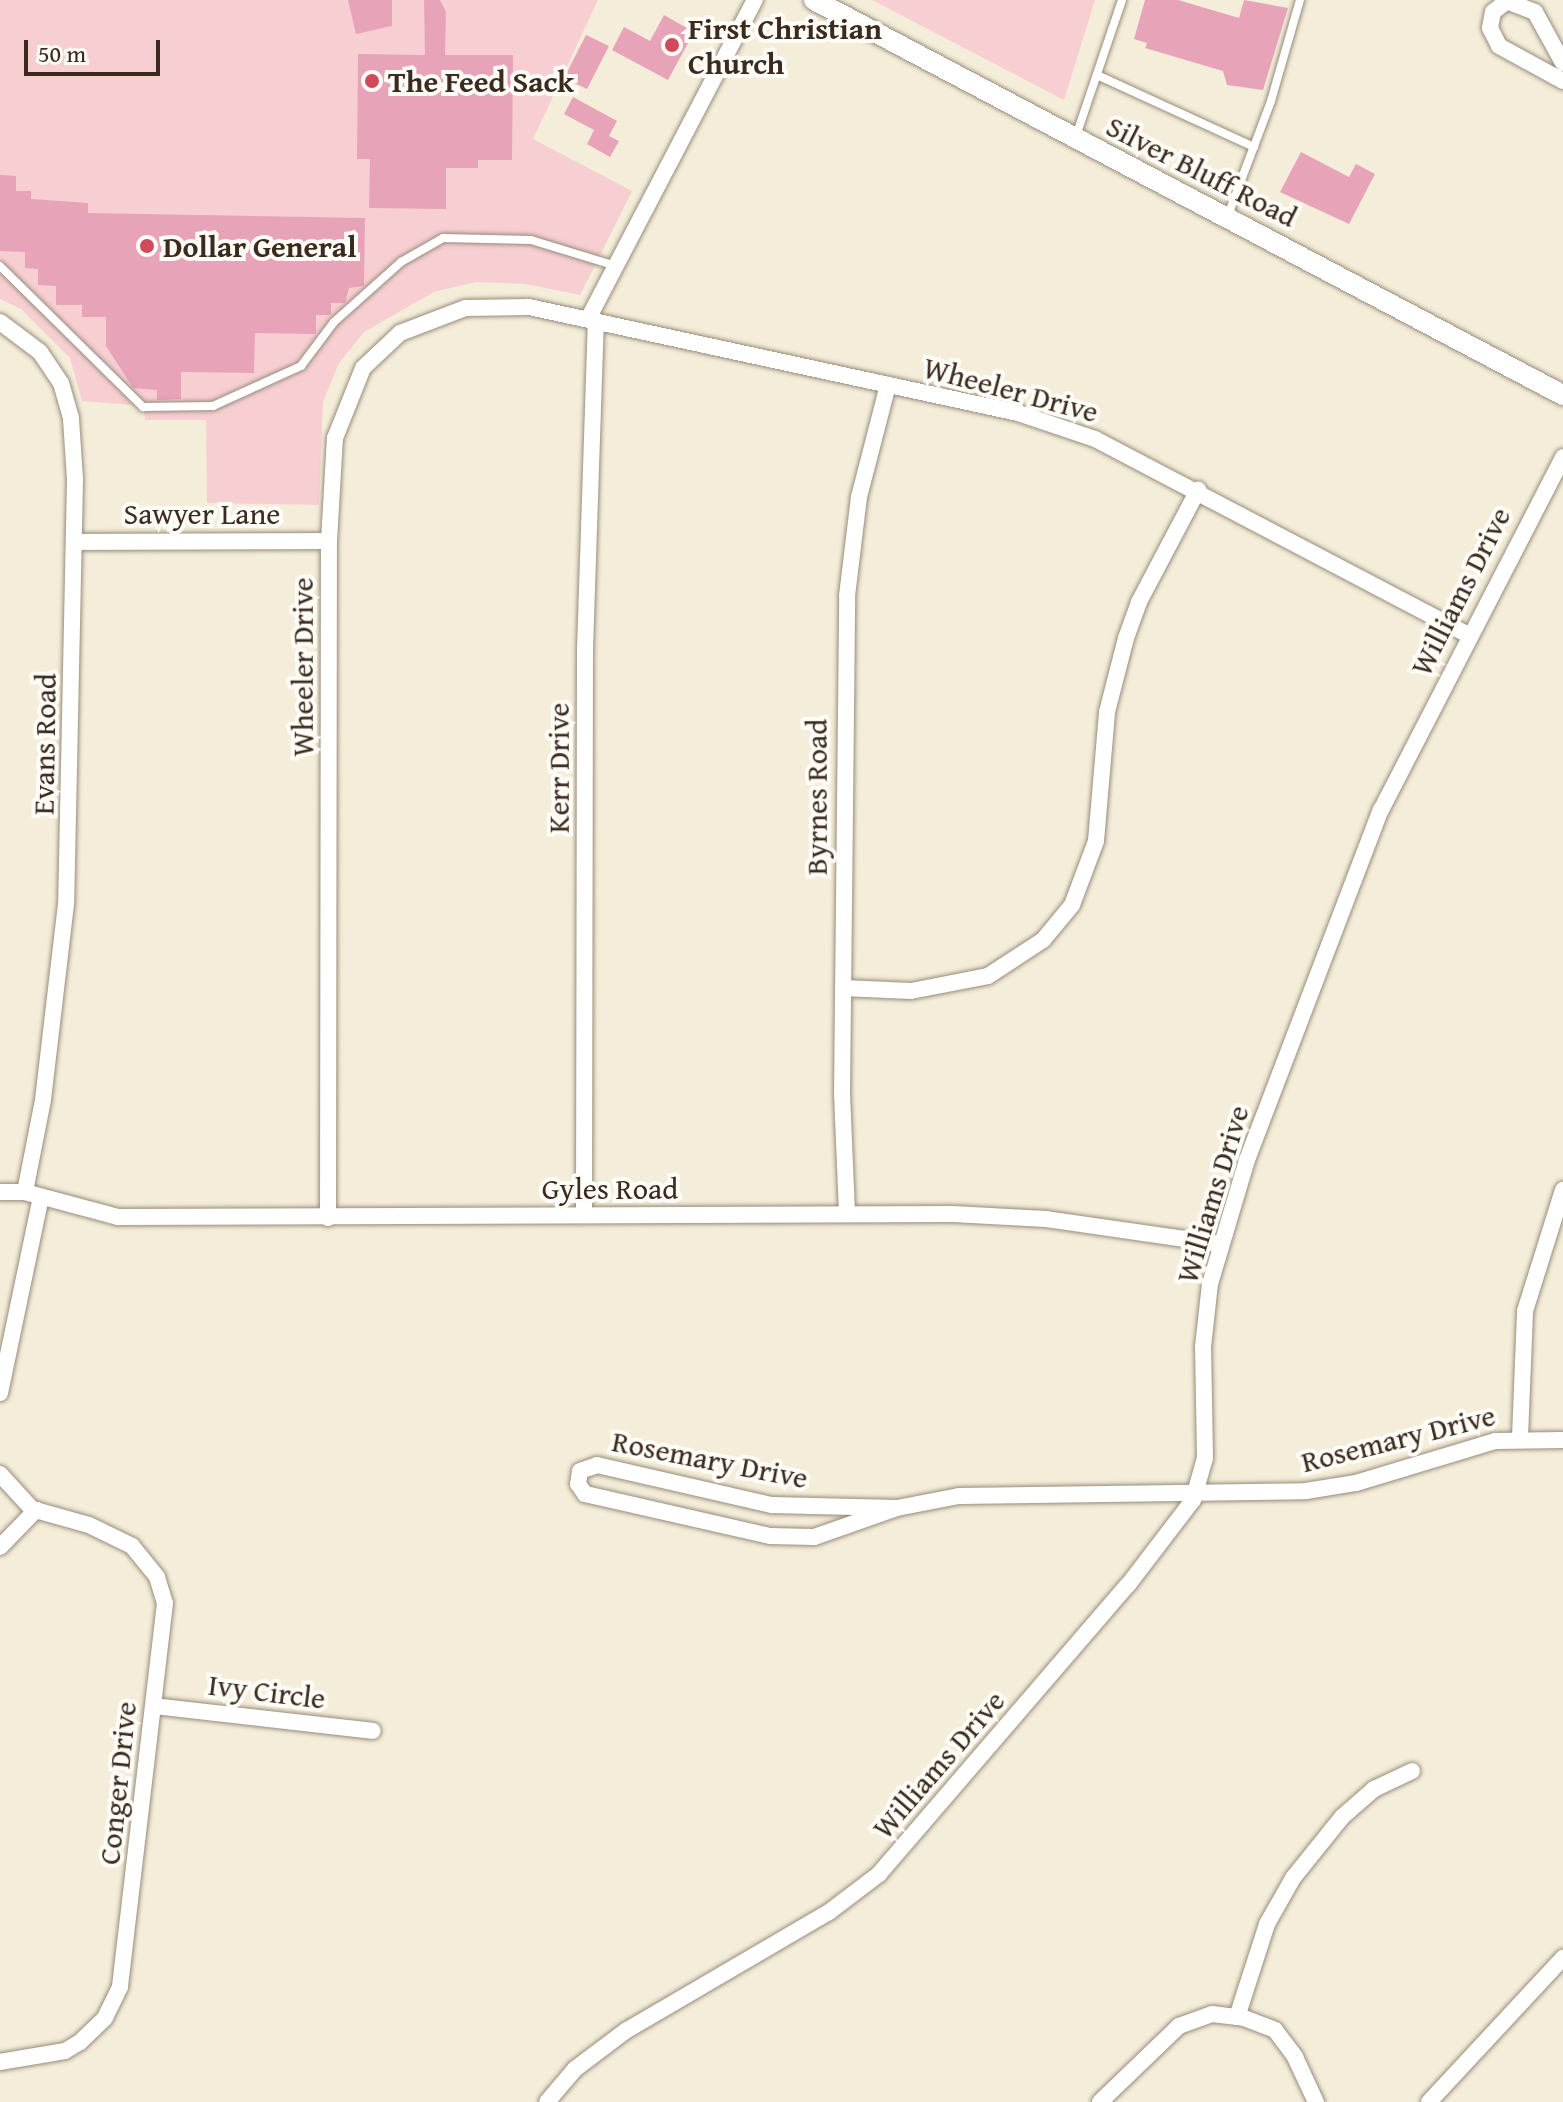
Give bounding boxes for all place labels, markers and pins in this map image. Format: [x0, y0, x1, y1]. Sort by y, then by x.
place label: First Christian Church [688, 10, 882, 80]
marker: First Christian Church [663, 36, 681, 54]
place label: The Feed Sack [388, 63, 574, 99]
marker: The Feed Sack [363, 72, 381, 90]
place label: Dollar General [163, 228, 356, 264]
marker: Dollar General [138, 237, 156, 255]

